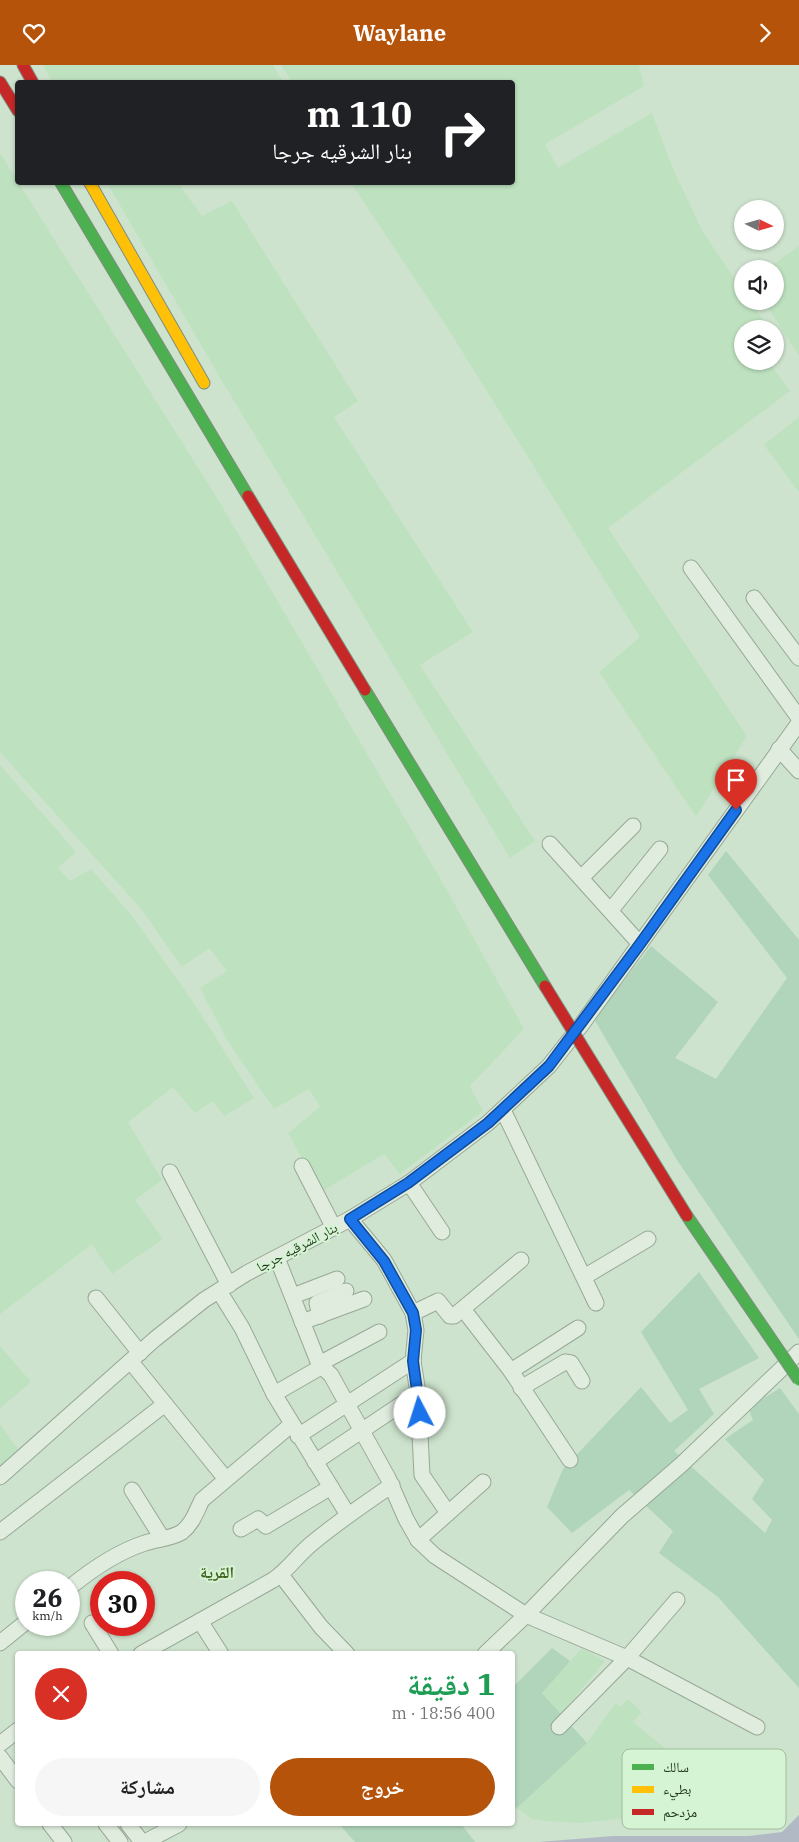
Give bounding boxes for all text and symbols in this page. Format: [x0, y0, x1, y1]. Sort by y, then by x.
text: Waylane [353, 18, 446, 47]
icon: heart [20, 19, 48, 47]
icon: forward [751, 19, 779, 47]
text: 110 m [307, 91, 412, 137]
icon: right [430, 100, 495, 165]
text: بنار الشرقيه جرجا [272, 136, 412, 165]
north arrow [734, 200, 784, 250]
map controls [734, 200, 784, 370]
button: sound [734, 260, 784, 310]
button: layers [734, 320, 784, 370]
pin [715, 759, 757, 810]
icon: arrive [722, 766, 750, 794]
street label: بنار الشرقيه جرجا [254, 1218, 341, 1276]
position arrow [393, 1386, 445, 1438]
district label: القرية [200, 1562, 234, 1582]
speed limit sign: 30 [90, 1571, 155, 1636]
text: 26 [32, 1581, 63, 1614]
text: km/h [32, 1608, 63, 1623]
text: 1 دقيقة [407, 1664, 495, 1703]
button: close [35, 1668, 87, 1720]
text: 400 m · 18:56 [392, 1703, 495, 1723]
legend [622, 1749, 786, 1829]
button: مشاركة [35, 1758, 260, 1816]
button: خروج [270, 1758, 495, 1816]
text: سالك [663, 1758, 689, 1776]
text: بطيء [663, 1780, 692, 1801]
text: مزدحم [663, 1803, 697, 1822]

